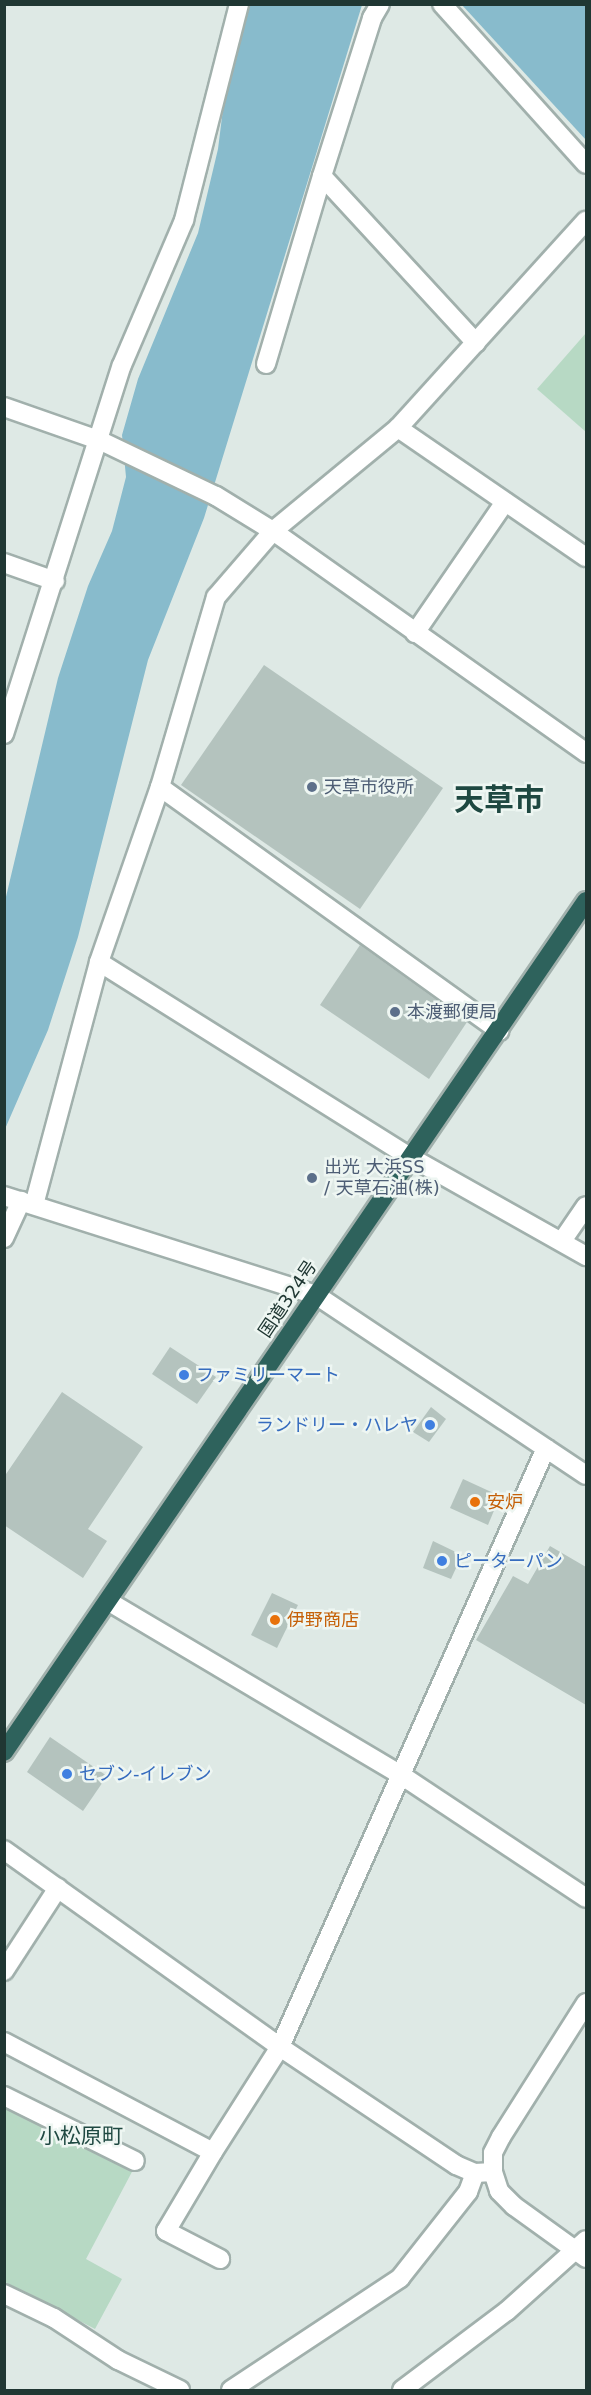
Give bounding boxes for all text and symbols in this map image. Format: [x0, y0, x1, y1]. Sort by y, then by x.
place label: 天草市役所 [324, 776, 414, 798]
marker: 天草市役所 [305, 780, 319, 794]
district label: 天草市 [454, 782, 544, 818]
place label: 本渡郵便局 [407, 1001, 497, 1023]
marker: 本渡郵便局 [388, 1005, 402, 1019]
place label: 出光 大浜SS / 天草石油(株) [324, 1157, 440, 1200]
marker: 出光 大浜SS / 天草石油(株) [305, 1171, 319, 1185]
street label: 国道324号 [254, 1256, 322, 1342]
place label: ファミリーマート [196, 1364, 340, 1386]
marker: ファミリーマート [177, 1368, 191, 1382]
place label: ランドリー・ハレヤ [256, 1414, 418, 1436]
marker: ランドリー・ハレヤ [423, 1418, 437, 1432]
place label: 安炉 [487, 1491, 523, 1513]
marker: 安炉 [468, 1495, 482, 1509]
place label: ピーターパン [454, 1550, 562, 1572]
marker: ピーターパン [435, 1554, 449, 1568]
place label: 伊野商店 [287, 1609, 359, 1631]
marker: 伊野商店 [268, 1613, 282, 1627]
place label: セブン-イレブン [79, 1763, 211, 1785]
marker: セブン-イレブン [60, 1767, 74, 1781]
district label: 小松原町 [39, 2123, 123, 2149]

